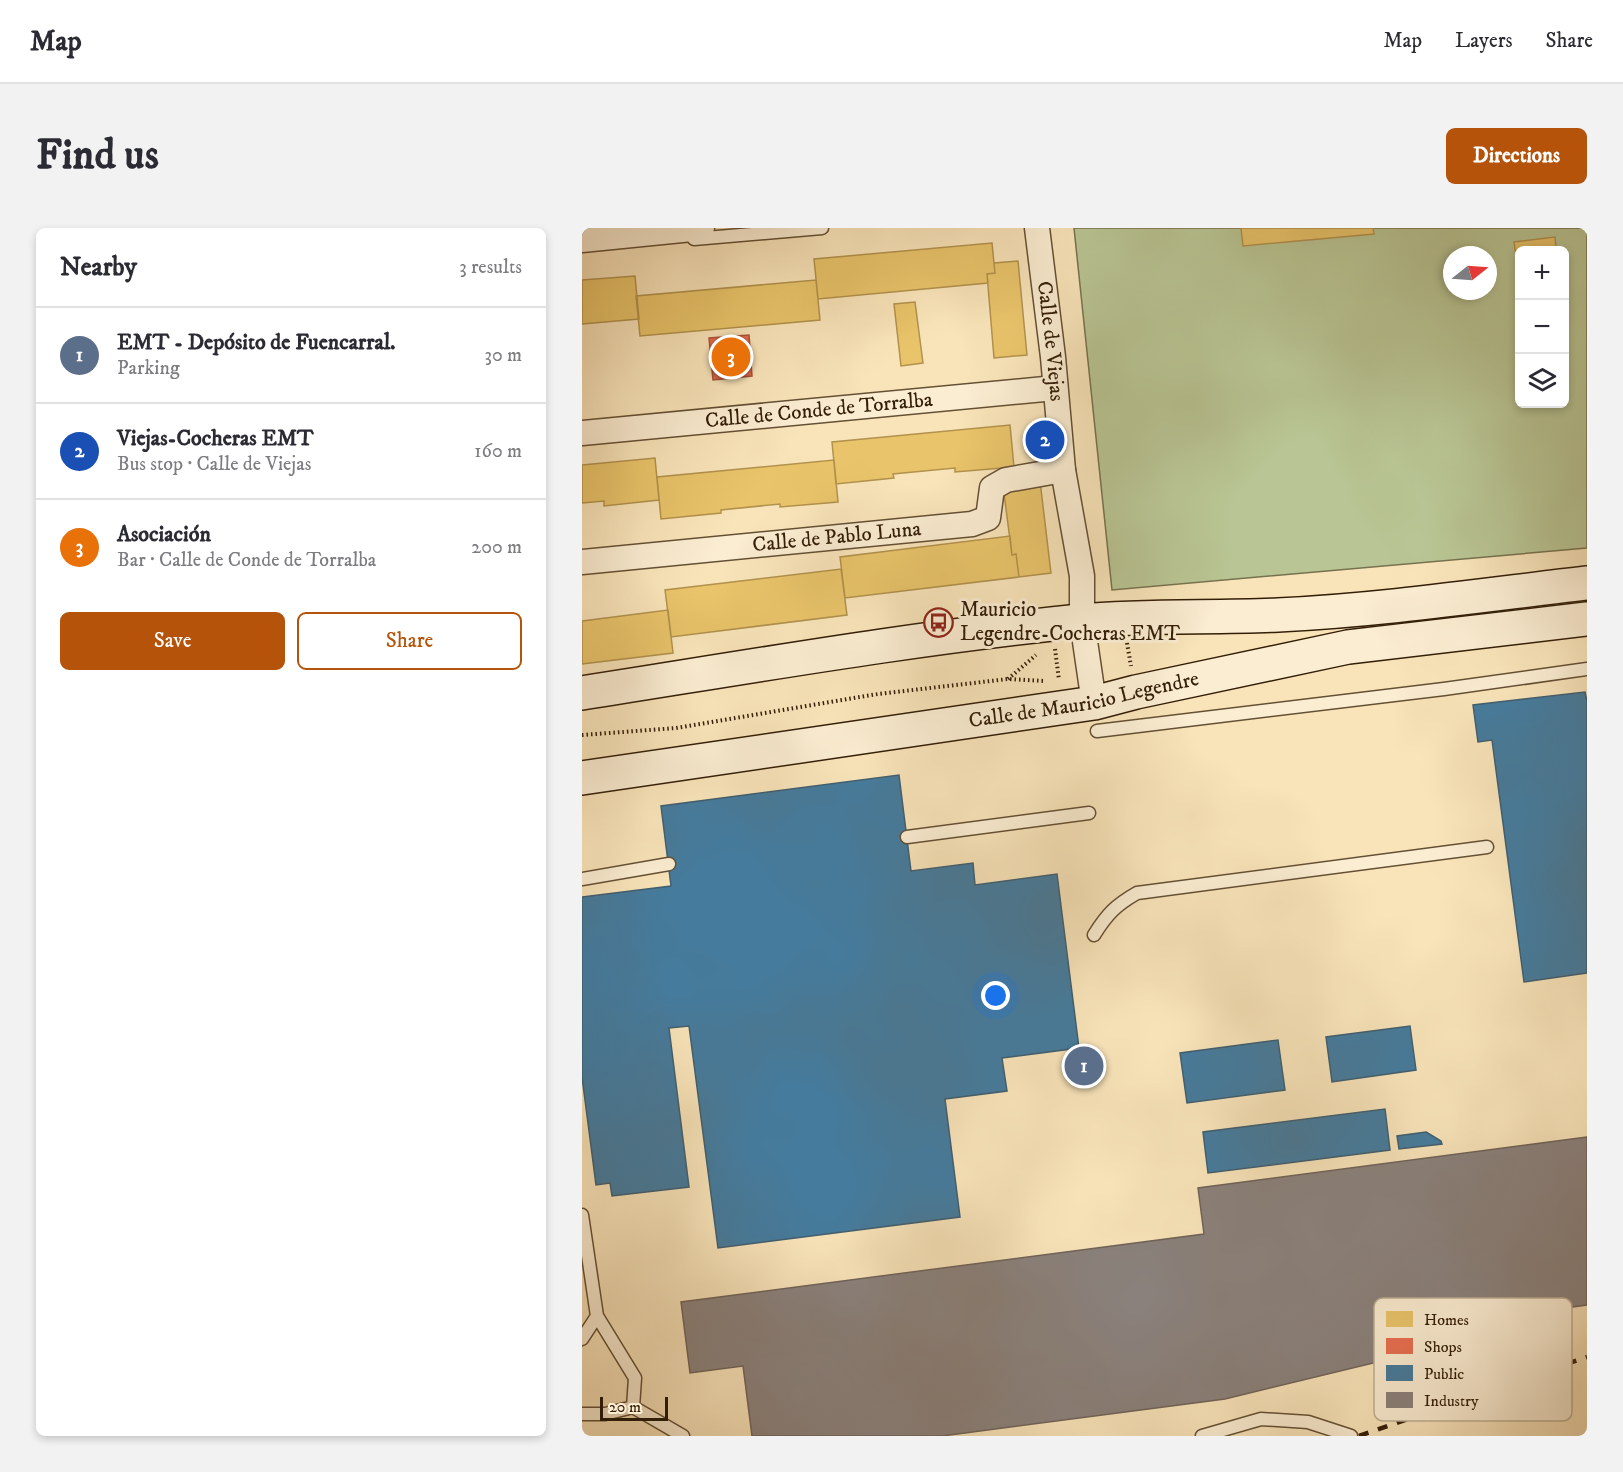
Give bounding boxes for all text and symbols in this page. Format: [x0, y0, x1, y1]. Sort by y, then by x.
text: Map [30, 24, 82, 59]
text: Map [1383, 28, 1422, 54]
text: Layers [1455, 28, 1513, 54]
text: Share [1546, 28, 1593, 54]
button: Directions [1446, 128, 1587, 184]
text: Find us [36, 130, 159, 182]
north arrow [1443, 246, 1497, 300]
map controls [1515, 246, 1569, 408]
button: + [1515, 246, 1569, 300]
text: Nearby [60, 251, 137, 284]
text: 3 results [459, 255, 522, 280]
street label: Calle de Viejas [1031, 280, 1070, 402]
button: − [1515, 300, 1569, 354]
text: EMT - Depósito de Fuencarral. [117, 329, 396, 356]
pin: 3 [712, 334, 750, 380]
text: 1 [76, 343, 83, 368]
text: 30 m [484, 343, 522, 368]
button: layers [1515, 354, 1569, 408]
text: Parking [117, 356, 180, 381]
street label: Calle de Conde de Torralba [704, 387, 934, 434]
pin: 2 [1026, 418, 1064, 462]
text: Viejas-Cocheras EMT [117, 425, 314, 452]
text: 2 [75, 439, 84, 464]
text: 160 m [474, 439, 522, 464]
text: Bus stop · Calle de Viejas [117, 452, 311, 477]
street label: Calle de Pablo Luna [751, 516, 922, 558]
text: Asociación [117, 521, 211, 548]
text: 3 [76, 535, 83, 560]
text: 200 m [471, 535, 522, 560]
text: Bar · Calle de Conde de Torralba [117, 548, 376, 573]
place label: Mauricio Legendre-Cocheras EMT [960, 597, 1180, 647]
bus stop icon: Mauricio Legendre-Cocheras EMT [923, 606, 955, 638]
button: Save [60, 612, 285, 670]
button: Share [297, 612, 522, 670]
street label: Calle de Mauricio Legendre [967, 666, 1202, 734]
your location [981, 981, 1010, 1010]
pin: 1 [1064, 1044, 1104, 1088]
legend [1374, 1298, 1572, 1421]
text: Homes [1424, 1310, 1469, 1330]
text: Shops [1424, 1337, 1462, 1357]
text: Public [1424, 1364, 1464, 1384]
text: Industry [1424, 1391, 1479, 1411]
scale bar [600, 1394, 668, 1422]
text: 20 m [609, 1397, 641, 1417]

